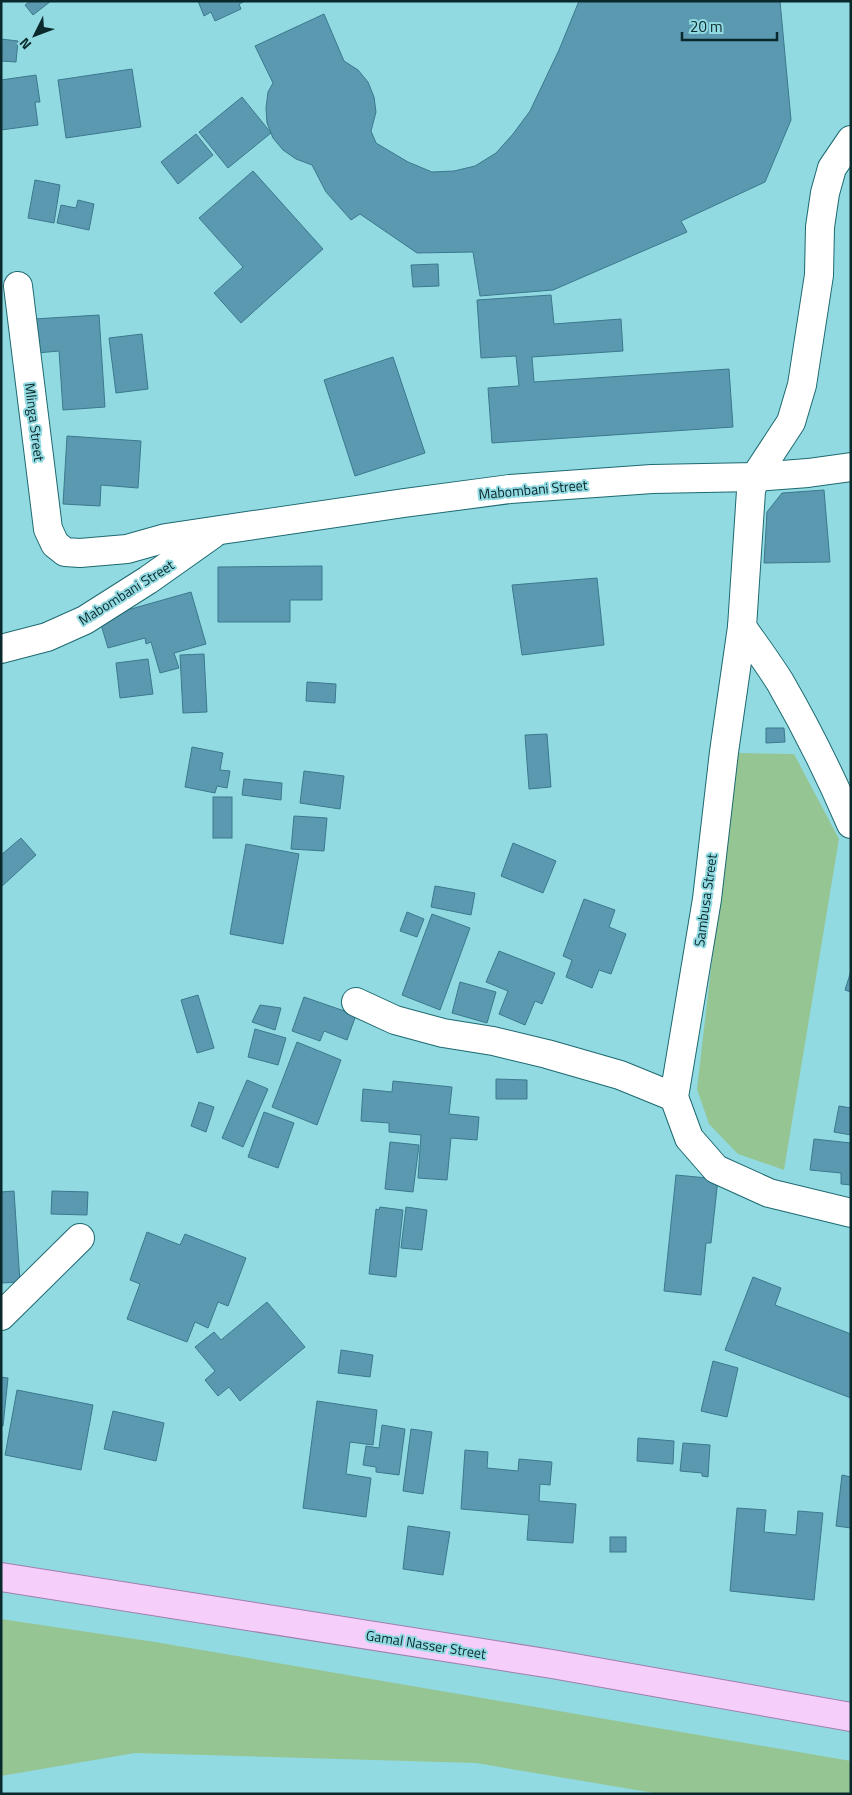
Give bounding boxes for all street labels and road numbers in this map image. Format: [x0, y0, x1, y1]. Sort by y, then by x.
street label: Mlinga Street [20, 382, 50, 463]
street label: Mabombani Street [478, 474, 588, 504]
street label: Mabombani Street [74, 554, 178, 630]
street label: Sambusa Street [688, 852, 722, 948]
street label: Gamal Nasser Street [364, 1624, 488, 1664]

